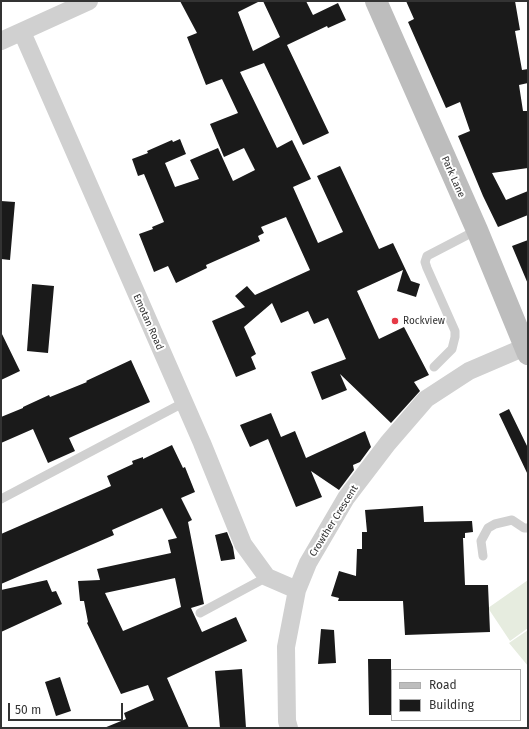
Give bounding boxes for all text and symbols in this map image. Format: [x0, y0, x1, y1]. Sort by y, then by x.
street label: Park Lane [439, 154, 467, 200]
street label: Emotan Road [130, 292, 166, 352]
place label: Rockview [403, 315, 445, 327]
marker: Rockview [390, 316, 400, 326]
street label: Crowther Crescent [307, 483, 361, 559]
legend [391, 669, 521, 721]
text: Road [429, 678, 457, 692]
scale bar [10, 695, 125, 721]
text: Building [429, 698, 474, 712]
text: 50 m [15, 703, 41, 717]

